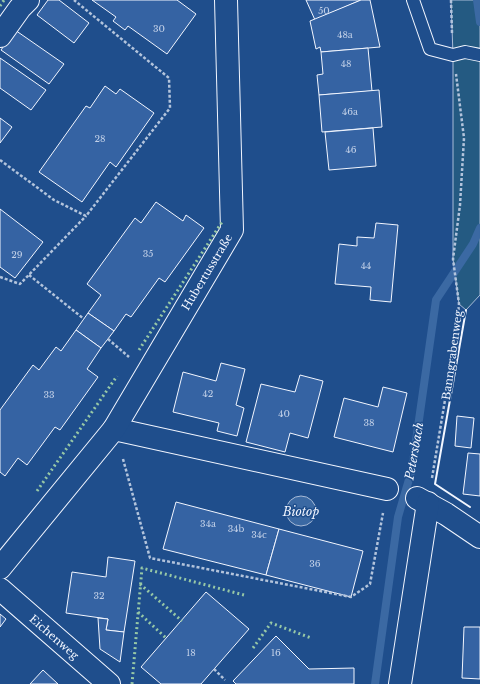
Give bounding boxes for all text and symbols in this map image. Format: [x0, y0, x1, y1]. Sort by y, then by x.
house number: 50 [318, 5, 330, 16]
house number: 30 [153, 23, 165, 34]
house number: 48a [337, 29, 353, 40]
house number: 48 [341, 58, 351, 69]
house number: 46a [342, 106, 358, 117]
house number: 28 [95, 133, 106, 144]
house number: 46 [345, 144, 357, 155]
street label: Hubertusstraße [179, 231, 235, 313]
house number: 35 [143, 248, 153, 259]
house number: 29 [11, 249, 23, 260]
house number: 44 [361, 260, 371, 271]
street label: Banngrabenweg [439, 309, 465, 401]
house number: 42 [203, 388, 213, 399]
house number: 33 [43, 389, 55, 400]
house number: 40 [278, 408, 290, 419]
house number: 38 [364, 417, 375, 428]
water label: Petersbach [401, 421, 426, 482]
water label: Biotop [282, 504, 319, 519]
house number: 34a [200, 518, 216, 529]
house number: 34b [228, 523, 244, 534]
house number: 34c [251, 529, 267, 540]
house number: 36 [309, 558, 321, 569]
house number: 32 [93, 590, 105, 601]
street label: Eichenweg [26, 612, 82, 663]
house number: 18 [186, 647, 196, 658]
house number: 16 [271, 647, 281, 658]

